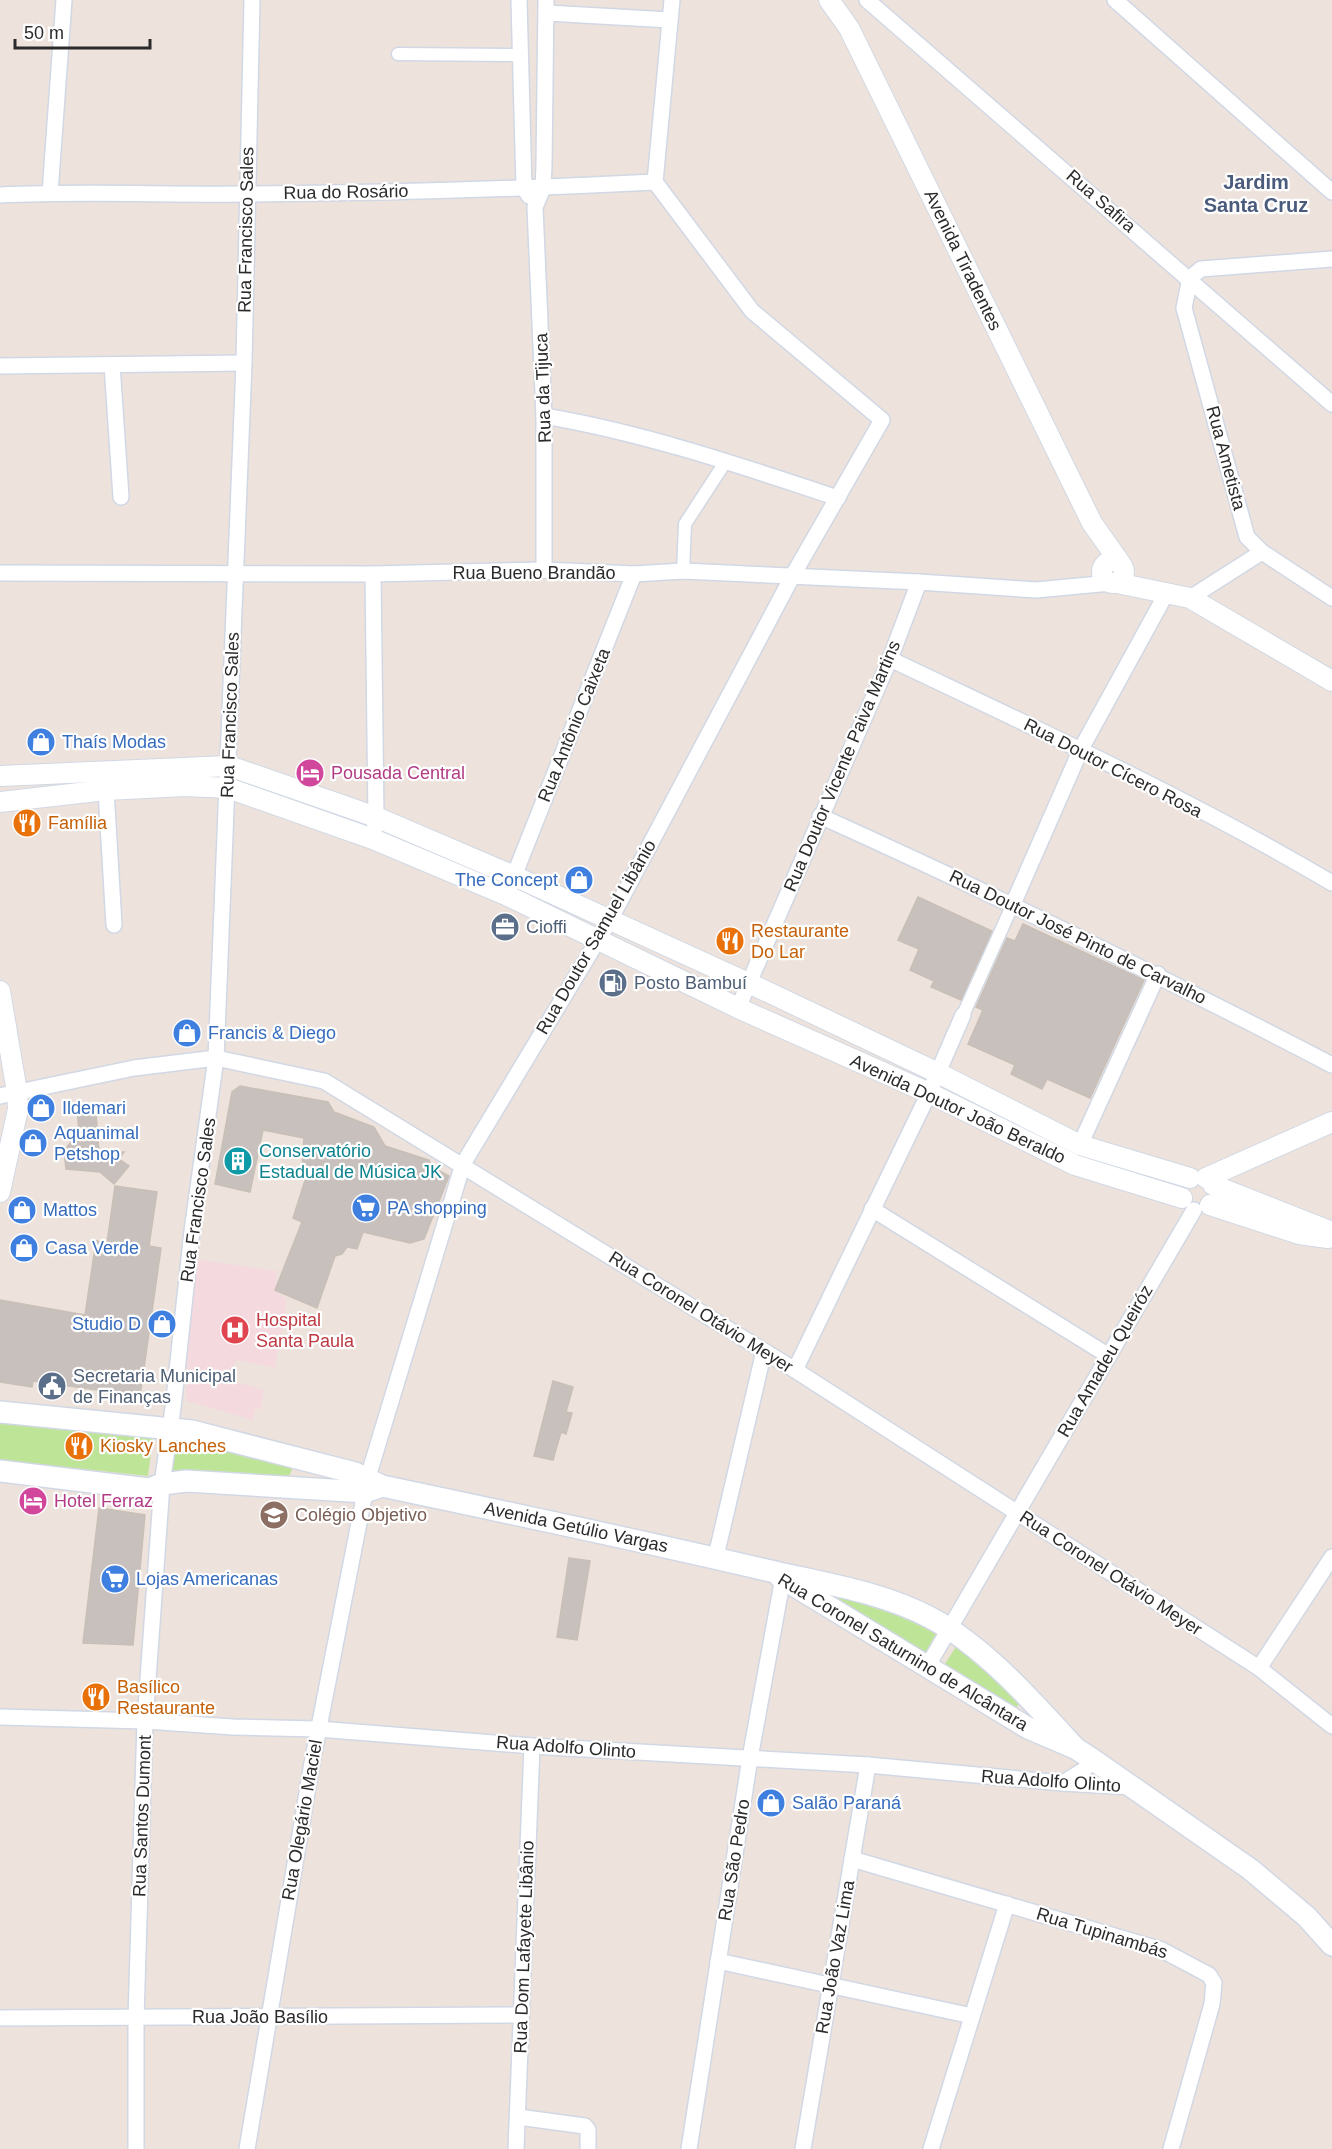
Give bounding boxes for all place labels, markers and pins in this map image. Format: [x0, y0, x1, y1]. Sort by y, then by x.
shop icon: Thaís Modas [25, 726, 57, 758]
place label: Thaís Modas [62, 732, 166, 752]
hotel icon: Pousada Central [294, 757, 326, 789]
place label: Pousada Central [331, 763, 465, 783]
restaurant icon: Família [11, 807, 43, 839]
place label: Família [48, 813, 108, 833]
shop icon: The Concept [563, 864, 595, 896]
place label: The Concept [455, 870, 558, 890]
office icon: Cioffi [489, 911, 521, 943]
place label: Cioffi [526, 917, 567, 937]
place label: Restaurante Do Lar [751, 921, 849, 962]
restaurant icon: Restaurante Do Lar [714, 925, 746, 957]
fuel station icon: Posto Bambuí [597, 967, 629, 999]
place label: Posto Bambuí [634, 973, 747, 993]
shop icon: Francis & Diego [171, 1017, 203, 1049]
place label: Francis & Diego [208, 1023, 336, 1043]
shop icon: Ildemari [25, 1092, 57, 1124]
place label: Ildemari [62, 1098, 126, 1118]
place label: Aquanimal Petshop [54, 1123, 139, 1164]
shop icon: Aquanimal Petshop [17, 1127, 49, 1159]
place label: Conservatório Estadual de Música JK [259, 1141, 442, 1182]
building icon: Conservatório Estadual de Música JK [222, 1145, 254, 1177]
supermarket icon: PA shopping [350, 1192, 382, 1224]
shop icon: Mattos [6, 1194, 38, 1226]
place label: PA shopping [387, 1198, 487, 1218]
place label: Mattos [43, 1200, 97, 1220]
shop icon: Casa Verde [8, 1232, 40, 1264]
place label: Casa Verde [45, 1238, 139, 1258]
shop icon: Studio D [146, 1308, 178, 1340]
place label: Hospital Santa Paula [256, 1310, 355, 1351]
place label: Studio D [72, 1314, 141, 1334]
hospital icon: Hospital Santa Paula [219, 1314, 251, 1346]
place label: Secretaria Municipal de Finanças [73, 1366, 236, 1407]
public building icon: Secretaria Municipal de Finanças [36, 1370, 68, 1402]
restaurant icon: Kiosky Lanches [63, 1430, 95, 1462]
place label: Kiosky Lanches [100, 1436, 226, 1456]
hotel icon: Hotel Ferraz [17, 1485, 49, 1517]
place label: Hotel Ferraz [54, 1491, 153, 1511]
school or university icon: Colégio Objetivo [258, 1499, 290, 1531]
place label: Colégio Objetivo [295, 1505, 427, 1525]
supermarket icon: Lojas Americanas [99, 1563, 131, 1595]
place label: Lojas Americanas [136, 1569, 278, 1589]
place label: Basílico Restaurante [117, 1677, 215, 1718]
restaurant icon: Basílico Restaurante [80, 1681, 112, 1713]
shop icon: Salão Paraná [755, 1787, 787, 1819]
place label: Salão Paraná [792, 1793, 902, 1813]

